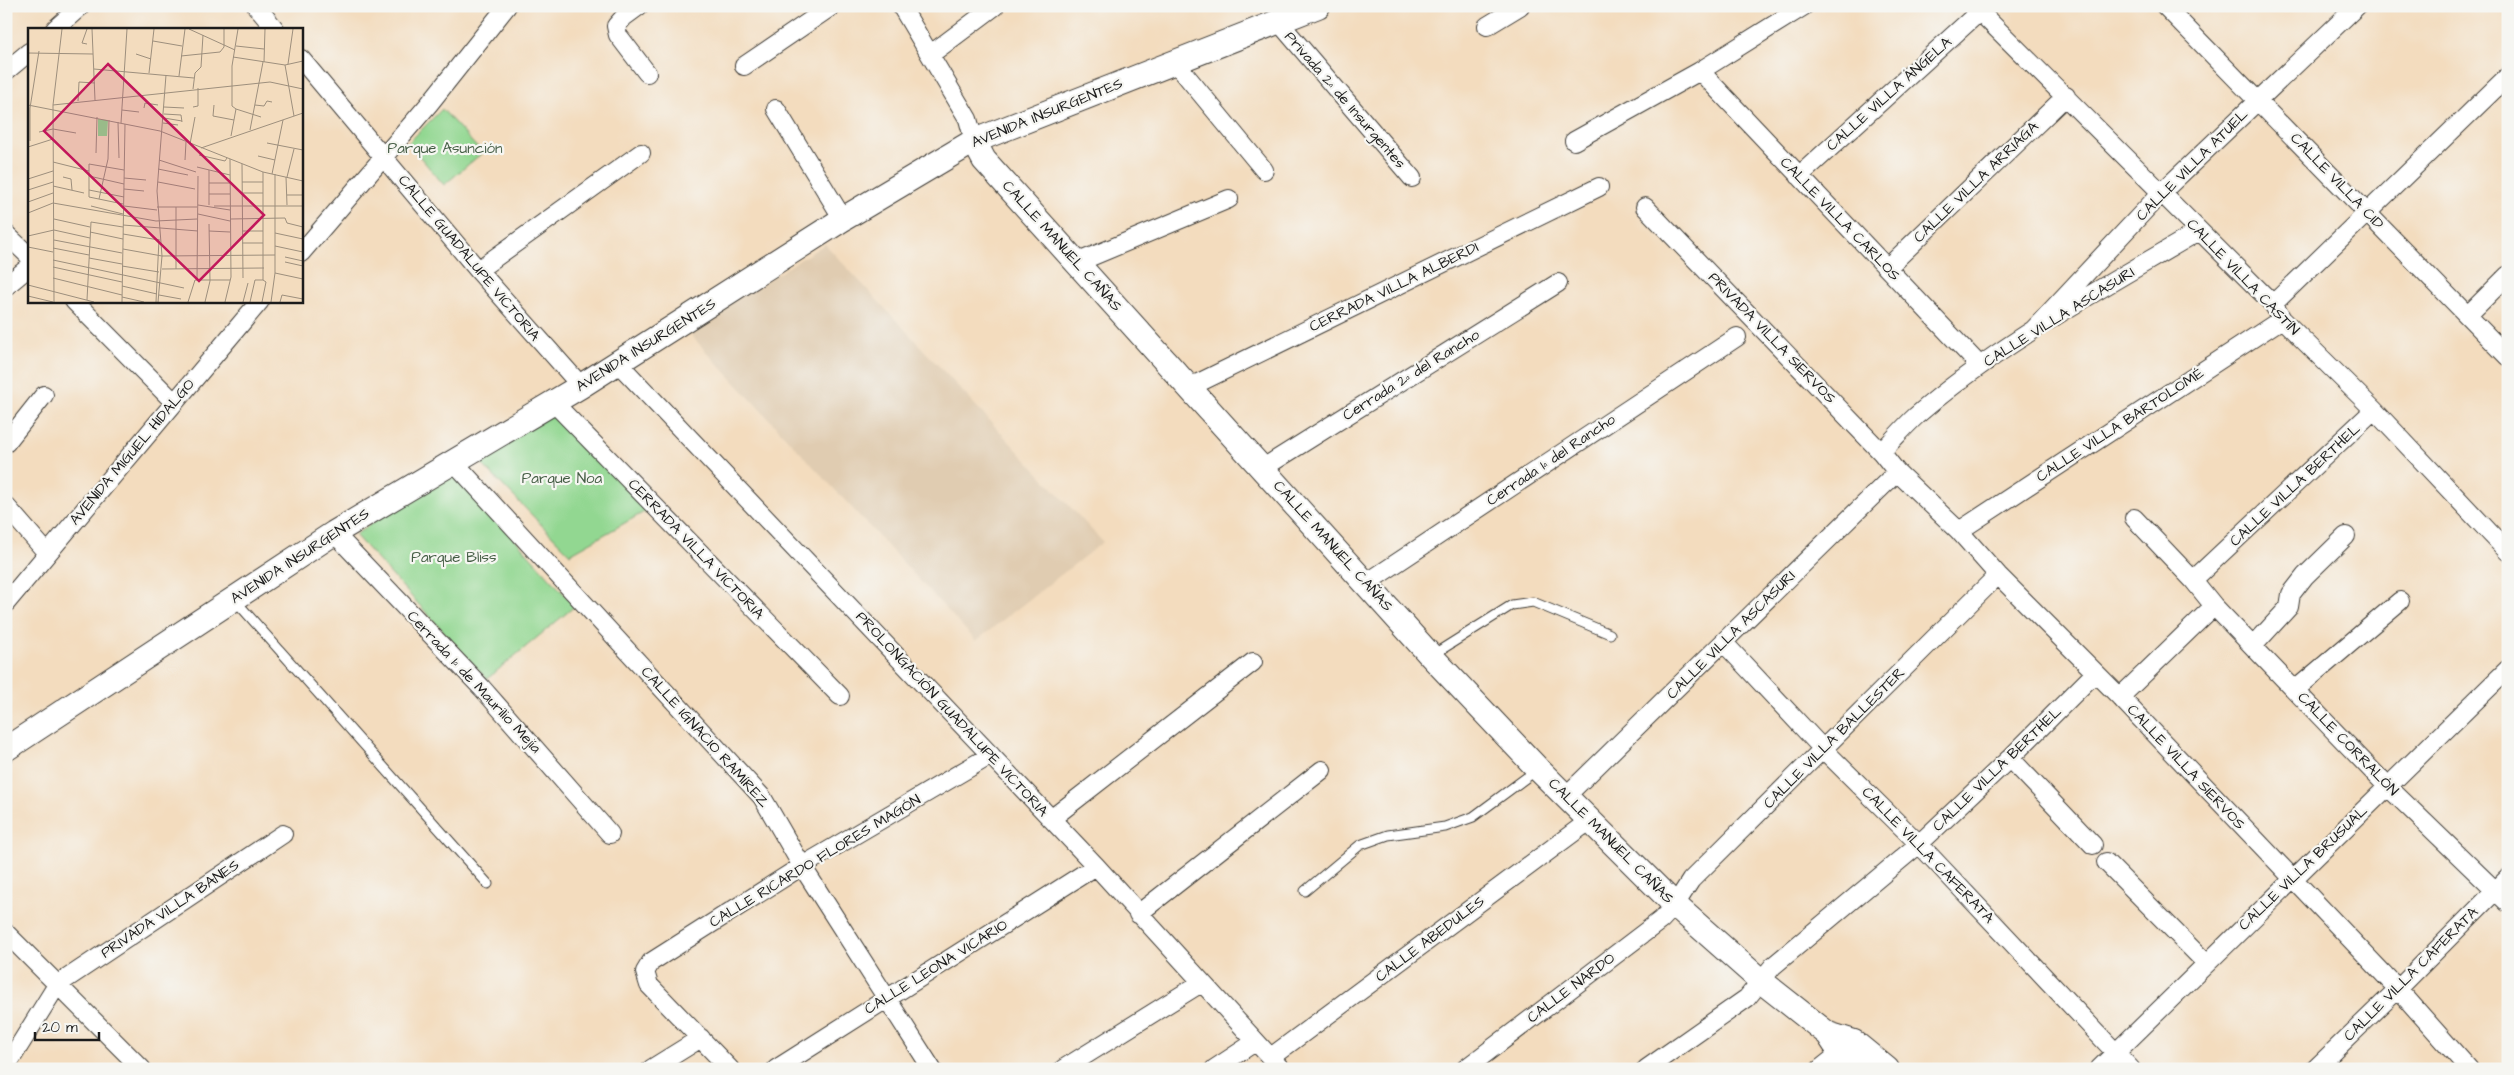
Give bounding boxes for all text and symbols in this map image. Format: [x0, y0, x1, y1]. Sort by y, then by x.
street label: Privada 2ª de Insurgentes [1279, 27, 1411, 174]
inset map [28, 28, 302, 302]
street label: CALLE VILLA ÁNGELA [1822, 32, 1957, 156]
street label: AVENIDA INSURGENTES [968, 73, 1126, 153]
street label: CALLE VILLA ATUEL [2131, 104, 2253, 226]
street label: CALLE VILLA ARRIAGA [1909, 116, 2044, 247]
street label: CALLE VILLA CID [2285, 128, 2389, 234]
park label: Parque Asunción [388, 138, 503, 159]
street label: CALLE VILLA CARLOS [1775, 152, 1905, 286]
street label: CALLE GUADALUPE VICTORIA [393, 170, 545, 346]
street label: CALLE MANUEL CAÑAS [997, 176, 1127, 316]
street label: CALLE VILLA CASTÍN [2182, 214, 2304, 340]
street label: CERRADA VILLA ALBERDI [1306, 237, 1482, 337]
street label: CALLE VILLA ASCASURI [1979, 262, 2139, 372]
street label: PRIVADA VILLA SIERVOS [1703, 268, 1841, 409]
street label: AVENIDA INSURGENTES [572, 293, 721, 397]
street label: Cerrada 2ª del Rancho [1338, 324, 1484, 426]
street label: CALLE VILLA BARTOLOMÉ [2032, 363, 2208, 487]
street label: AVENIDA MIGUEL HIDALGO [64, 374, 200, 530]
street label: Cerrada 1ª del Rancho [1482, 409, 1620, 511]
street label: CALLE VILLA BERTHEL [2225, 418, 2365, 551]
park label: Parque Noa [522, 468, 603, 489]
street label: CERRADA VILLA VICTORIA [623, 474, 769, 624]
street label: CALLE MANUEL CAÑAS [1268, 476, 1398, 616]
street label: AVENIDA INSURGENTES [226, 503, 374, 609]
park label: Parque Bliss [411, 547, 497, 568]
street label: CALLE VILLA ASCASURI [1662, 566, 1800, 704]
street label: Cerrada 1ª de Maurilio Mejía [402, 606, 546, 758]
street label: PROLONGACIÓN GUADALUPE VICTORIA [851, 607, 1053, 822]
street label: CALLE IGNACIO RAMÍREZ [636, 662, 774, 812]
street label: CALLE VILLA BALLESTER [1759, 663, 1909, 813]
street label: CALLE CORRALÓN [2293, 687, 2403, 801]
street label: CALLE VILLA SIERVOS [2122, 700, 2250, 835]
street label: CALLE VILLA BERTHEL [1928, 701, 2067, 836]
street label: CALLE MANUEL CAÑAS [1544, 774, 1679, 909]
street label: CALLE VILLA CAFERATA [1857, 782, 1999, 928]
street label: CALLE RICARDO FLORES MAGÓN [705, 789, 925, 933]
street label: CALLE VILLA BRUSUAL [2234, 800, 2373, 935]
street label: PRIVADA VILLA BANES [97, 854, 244, 963]
street label: CALLE ABEDULES [1371, 891, 1489, 987]
street label: CALLE VILLA CAFERATA [2339, 902, 2483, 1046]
street label: CALLE LEONA VICARIO [860, 914, 1012, 1020]
street label: CALLE NARDO [1523, 948, 1619, 1028]
scale bar [35, 1010, 99, 1042]
text: 20 m [42, 1017, 78, 1038]

